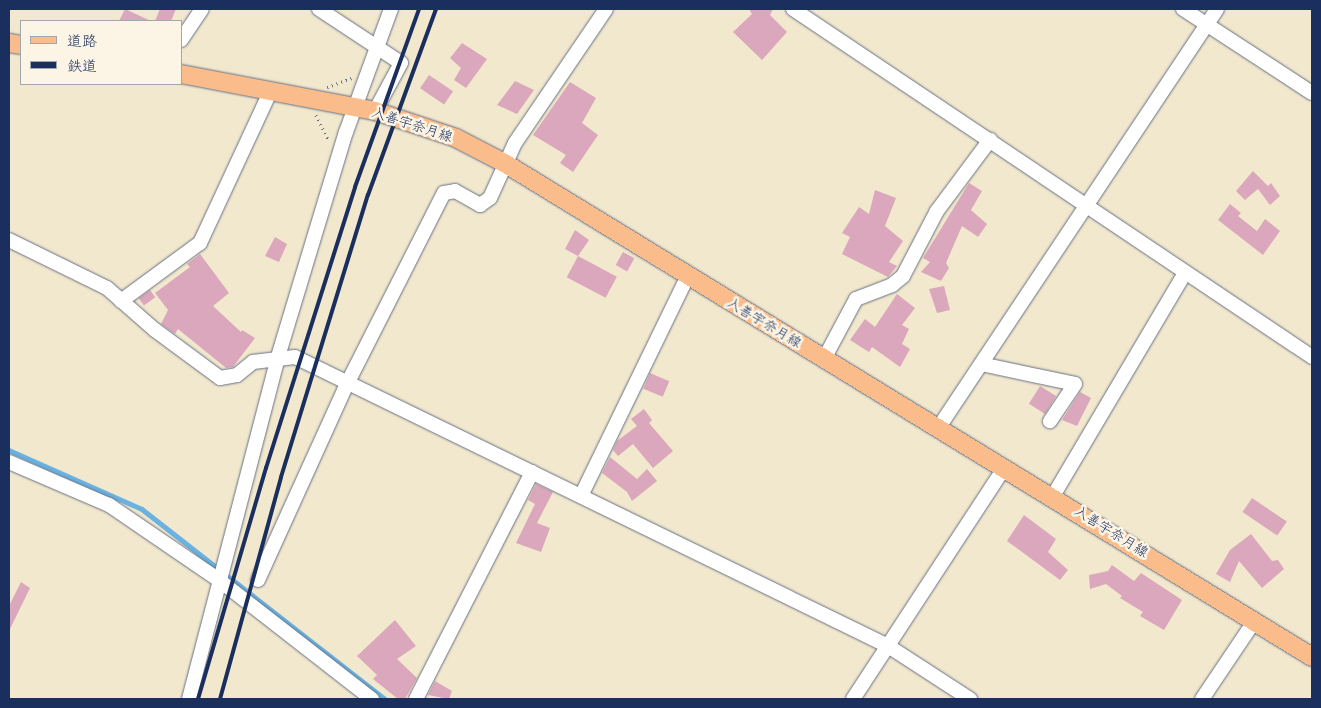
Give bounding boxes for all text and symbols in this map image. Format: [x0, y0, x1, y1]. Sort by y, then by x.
legend [20, 20, 182, 85]
text: 道路 [67, 32, 97, 50]
text: 鉄道 [67, 57, 97, 75]
street label: 入善宇奈月線 [369, 104, 455, 146]
street label: 入善宇奈月線 [724, 294, 804, 352]
street label: 入善宇奈月線 [1071, 503, 1151, 561]

